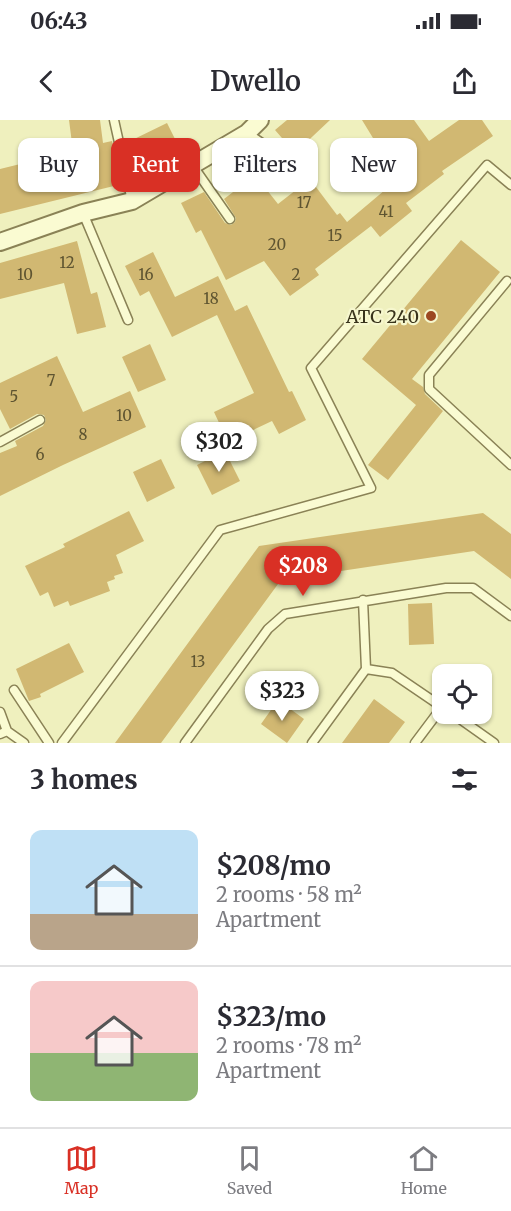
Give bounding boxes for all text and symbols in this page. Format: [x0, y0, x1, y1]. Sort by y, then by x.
text: 06:43 [30, 7, 88, 35]
text: Dwello [210, 64, 301, 98]
icon: back [30, 65, 63, 98]
icon: share [448, 65, 481, 98]
chip: Buy [18, 138, 99, 192]
chip: Rent [111, 138, 200, 192]
chip: Filters [212, 138, 318, 192]
chip: New [330, 138, 417, 192]
house number: 17 [297, 193, 312, 212]
house number: 41 [379, 202, 394, 221]
house number: 15 [327, 226, 343, 245]
house number: 20 [268, 235, 286, 254]
house number: 12 [59, 253, 75, 272]
house number: 10 [17, 265, 33, 284]
house number: 16 [138, 265, 154, 284]
house number: 2 [292, 265, 301, 284]
house number: 18 [203, 289, 219, 308]
place label: АТС 240 [345, 305, 419, 328]
marker: АТС 240 [424, 309, 438, 323]
house number: 7 [47, 371, 56, 390]
house number: 5 [10, 387, 18, 406]
house number: 10 [116, 406, 132, 425]
pin: $302 [183, 422, 255, 473]
house number: 8 [79, 425, 88, 444]
text: $302 [195, 429, 243, 454]
house number: 6 [35, 445, 45, 464]
pin: $208 [267, 546, 339, 597]
text: $208 [278, 553, 328, 578]
house number: 13 [191, 652, 205, 671]
map controls [432, 664, 492, 724]
button: locate [432, 664, 492, 724]
pin: $323 [246, 671, 318, 722]
text: $323 [259, 678, 305, 703]
text: 3 homes [30, 763, 138, 796]
icon: filters [448, 763, 481, 796]
text: $208/mo [216, 849, 331, 882]
icon: home [78, 854, 150, 926]
text: 2 rooms · 58 m² [216, 882, 362, 907]
text: Apartment [216, 907, 321, 932]
text: $323/mo [216, 1000, 326, 1033]
icon: home [78, 1005, 150, 1077]
text: 2 rooms · 78 m² [216, 1033, 361, 1058]
text: Apartment [216, 1058, 321, 1083]
tab: Map [64, 1142, 98, 1198]
tab: Saved [227, 1142, 272, 1198]
tab: Home [401, 1142, 447, 1198]

